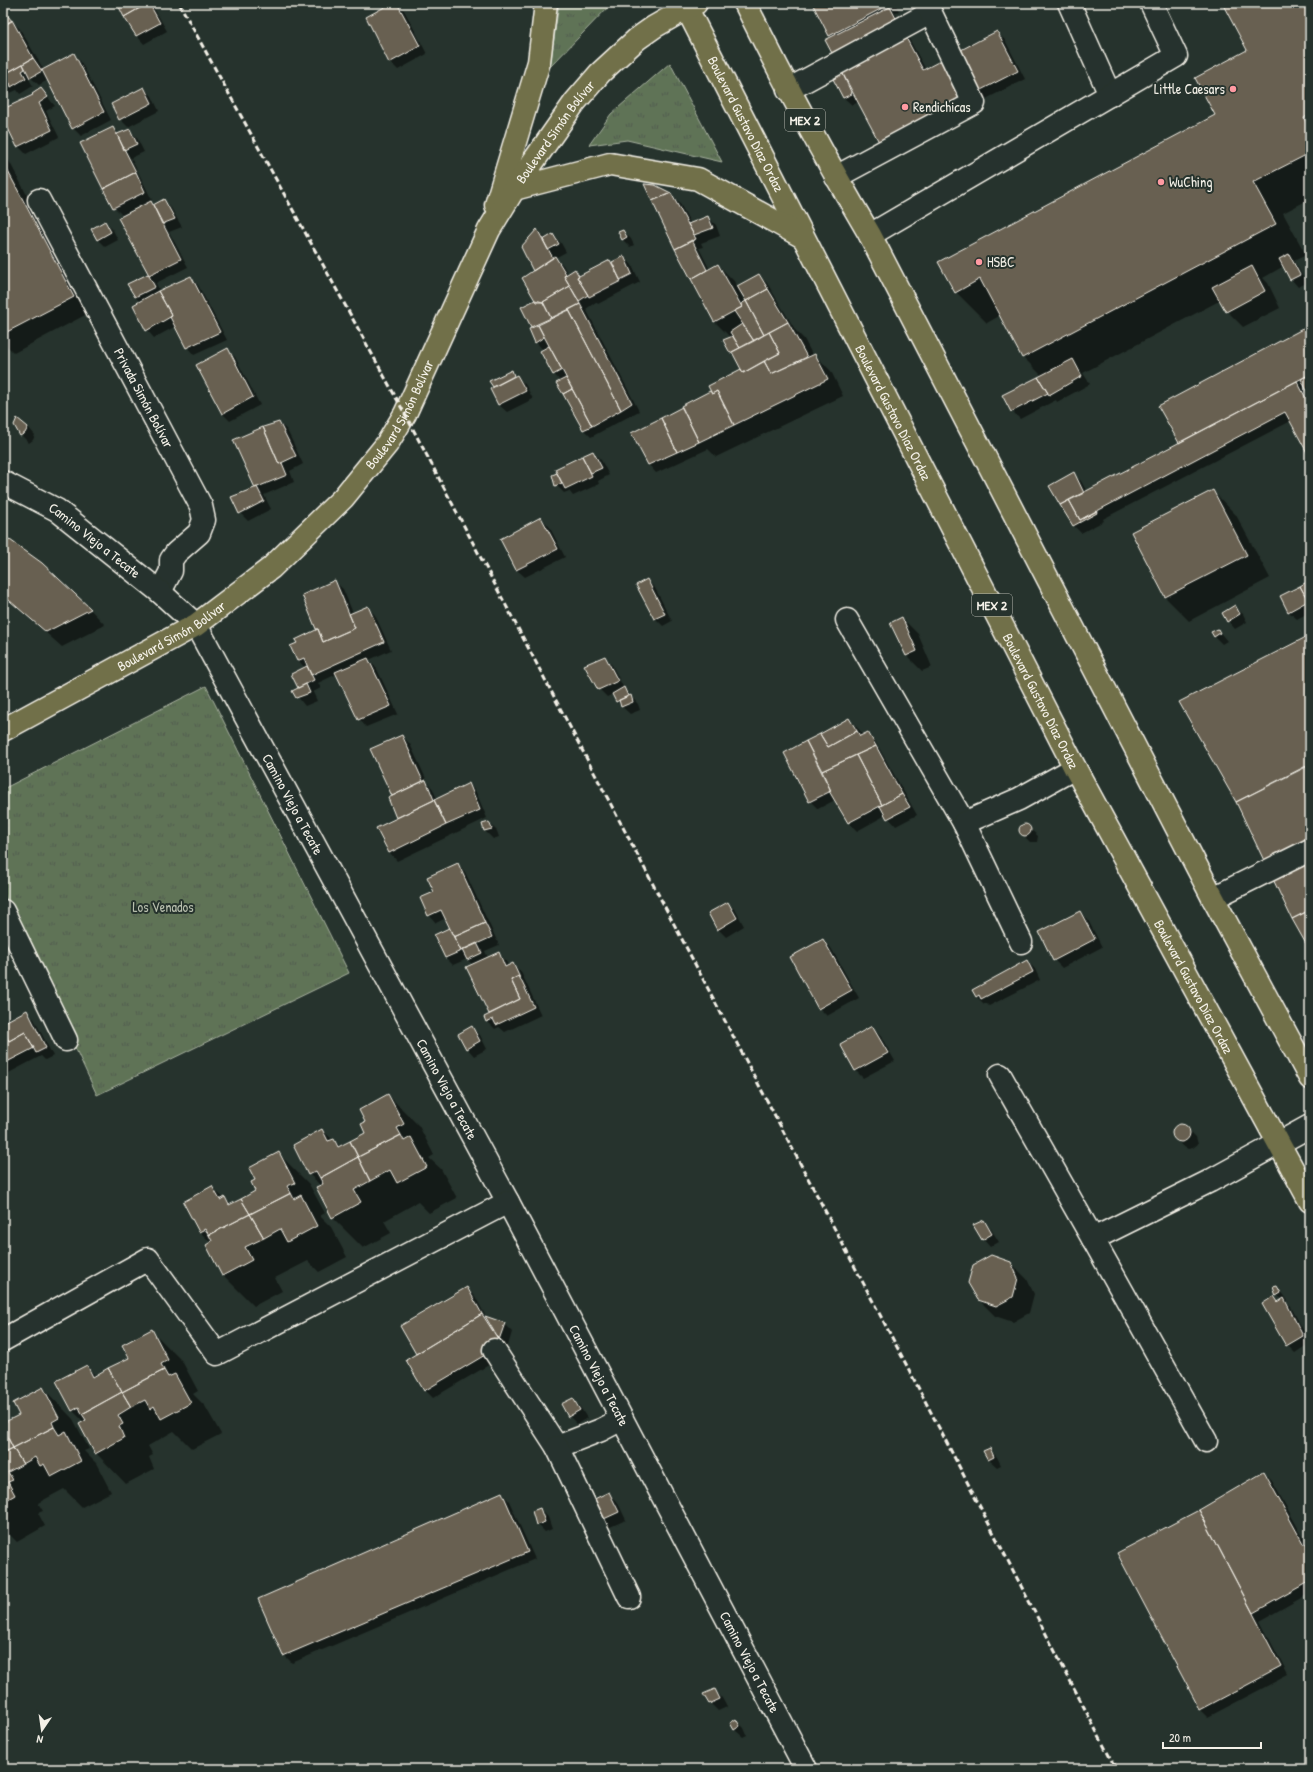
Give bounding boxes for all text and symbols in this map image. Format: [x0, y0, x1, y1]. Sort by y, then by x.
street label: Boulevard Gustavo Díaz Ordaz [704, 53, 789, 195]
street label: Boulevard Simón Bolívar [511, 75, 599, 187]
place label: Little Caesars [1154, 79, 1225, 98]
marker: Little Caesars [1228, 84, 1238, 94]
place label: Rendichicas [913, 97, 971, 116]
marker: Rendichicas [900, 102, 910, 112]
road number: MEX 2 [785, 109, 825, 131]
place label: WuChing [1169, 172, 1212, 192]
marker: WuChing [1156, 177, 1166, 187]
place label: HSBC [987, 252, 1015, 271]
marker: HSBC [974, 257, 984, 267]
street label: Boulevard Gustavo Díaz Ordaz [851, 341, 936, 484]
street label: Privada Simón Bolívar [110, 344, 179, 452]
street label: Boulevard Simón Bolívar [361, 356, 438, 473]
street label: Camino Viejo a Tecate [46, 498, 145, 582]
road number: MEX 2 [972, 594, 1012, 616]
street label: Boulevard Simón Bolívar [114, 596, 230, 675]
street label: Boulevard Gustavo Díaz Ordaz [999, 630, 1084, 772]
street label: Camino Viejo a Tecate [258, 750, 329, 858]
park label: Los Venados [132, 897, 194, 916]
street label: Boulevard Gustavo Díaz Ordaz [1150, 916, 1238, 1057]
street label: Camino Viejo a Tecate [412, 1035, 483, 1143]
street label: Camino Viejo a Tecate [565, 1321, 634, 1429]
street label: Camino Viejo a Tecate [716, 1608, 785, 1716]
north arrow [22, 1710, 62, 1750]
scale bar [1163, 1724, 1261, 1750]
text: 20 m [1169, 1729, 1191, 1746]
text: N [35, 1732, 44, 1747]

